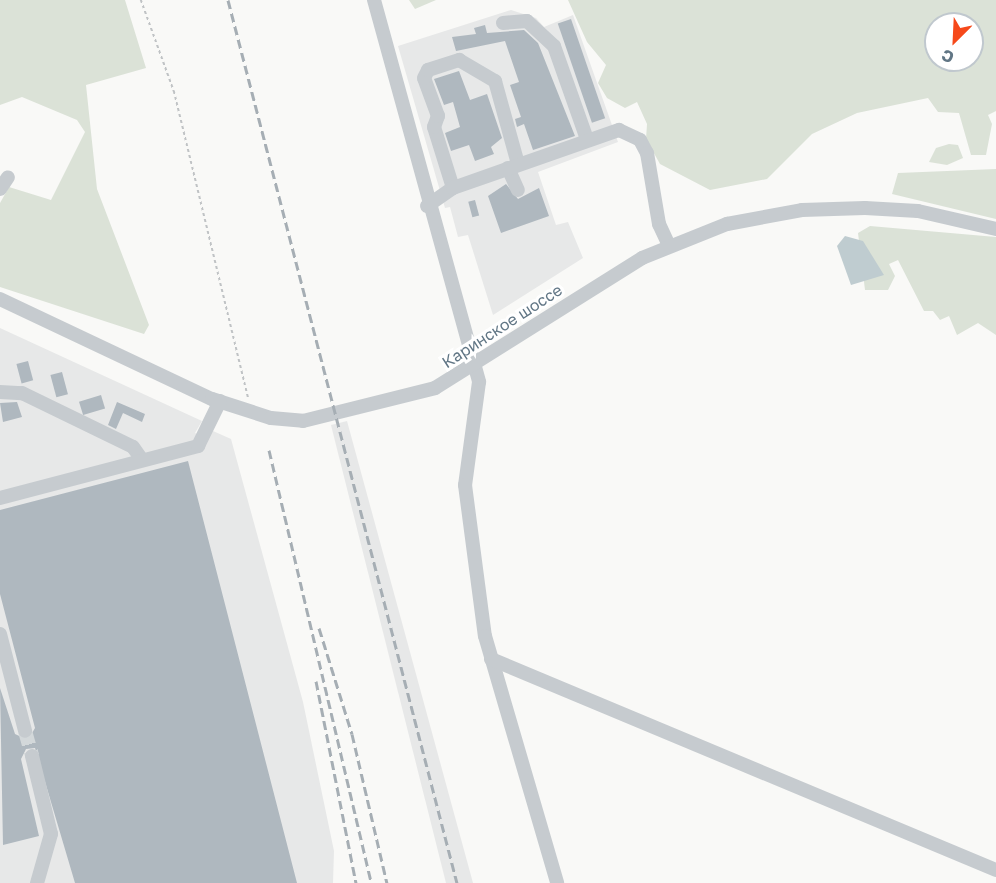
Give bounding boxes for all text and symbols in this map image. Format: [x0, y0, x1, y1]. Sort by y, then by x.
north arrow [924, 12, 984, 72]
text: С [938, 45, 957, 68]
street label: Каринское шоссе [438, 280, 566, 372]

